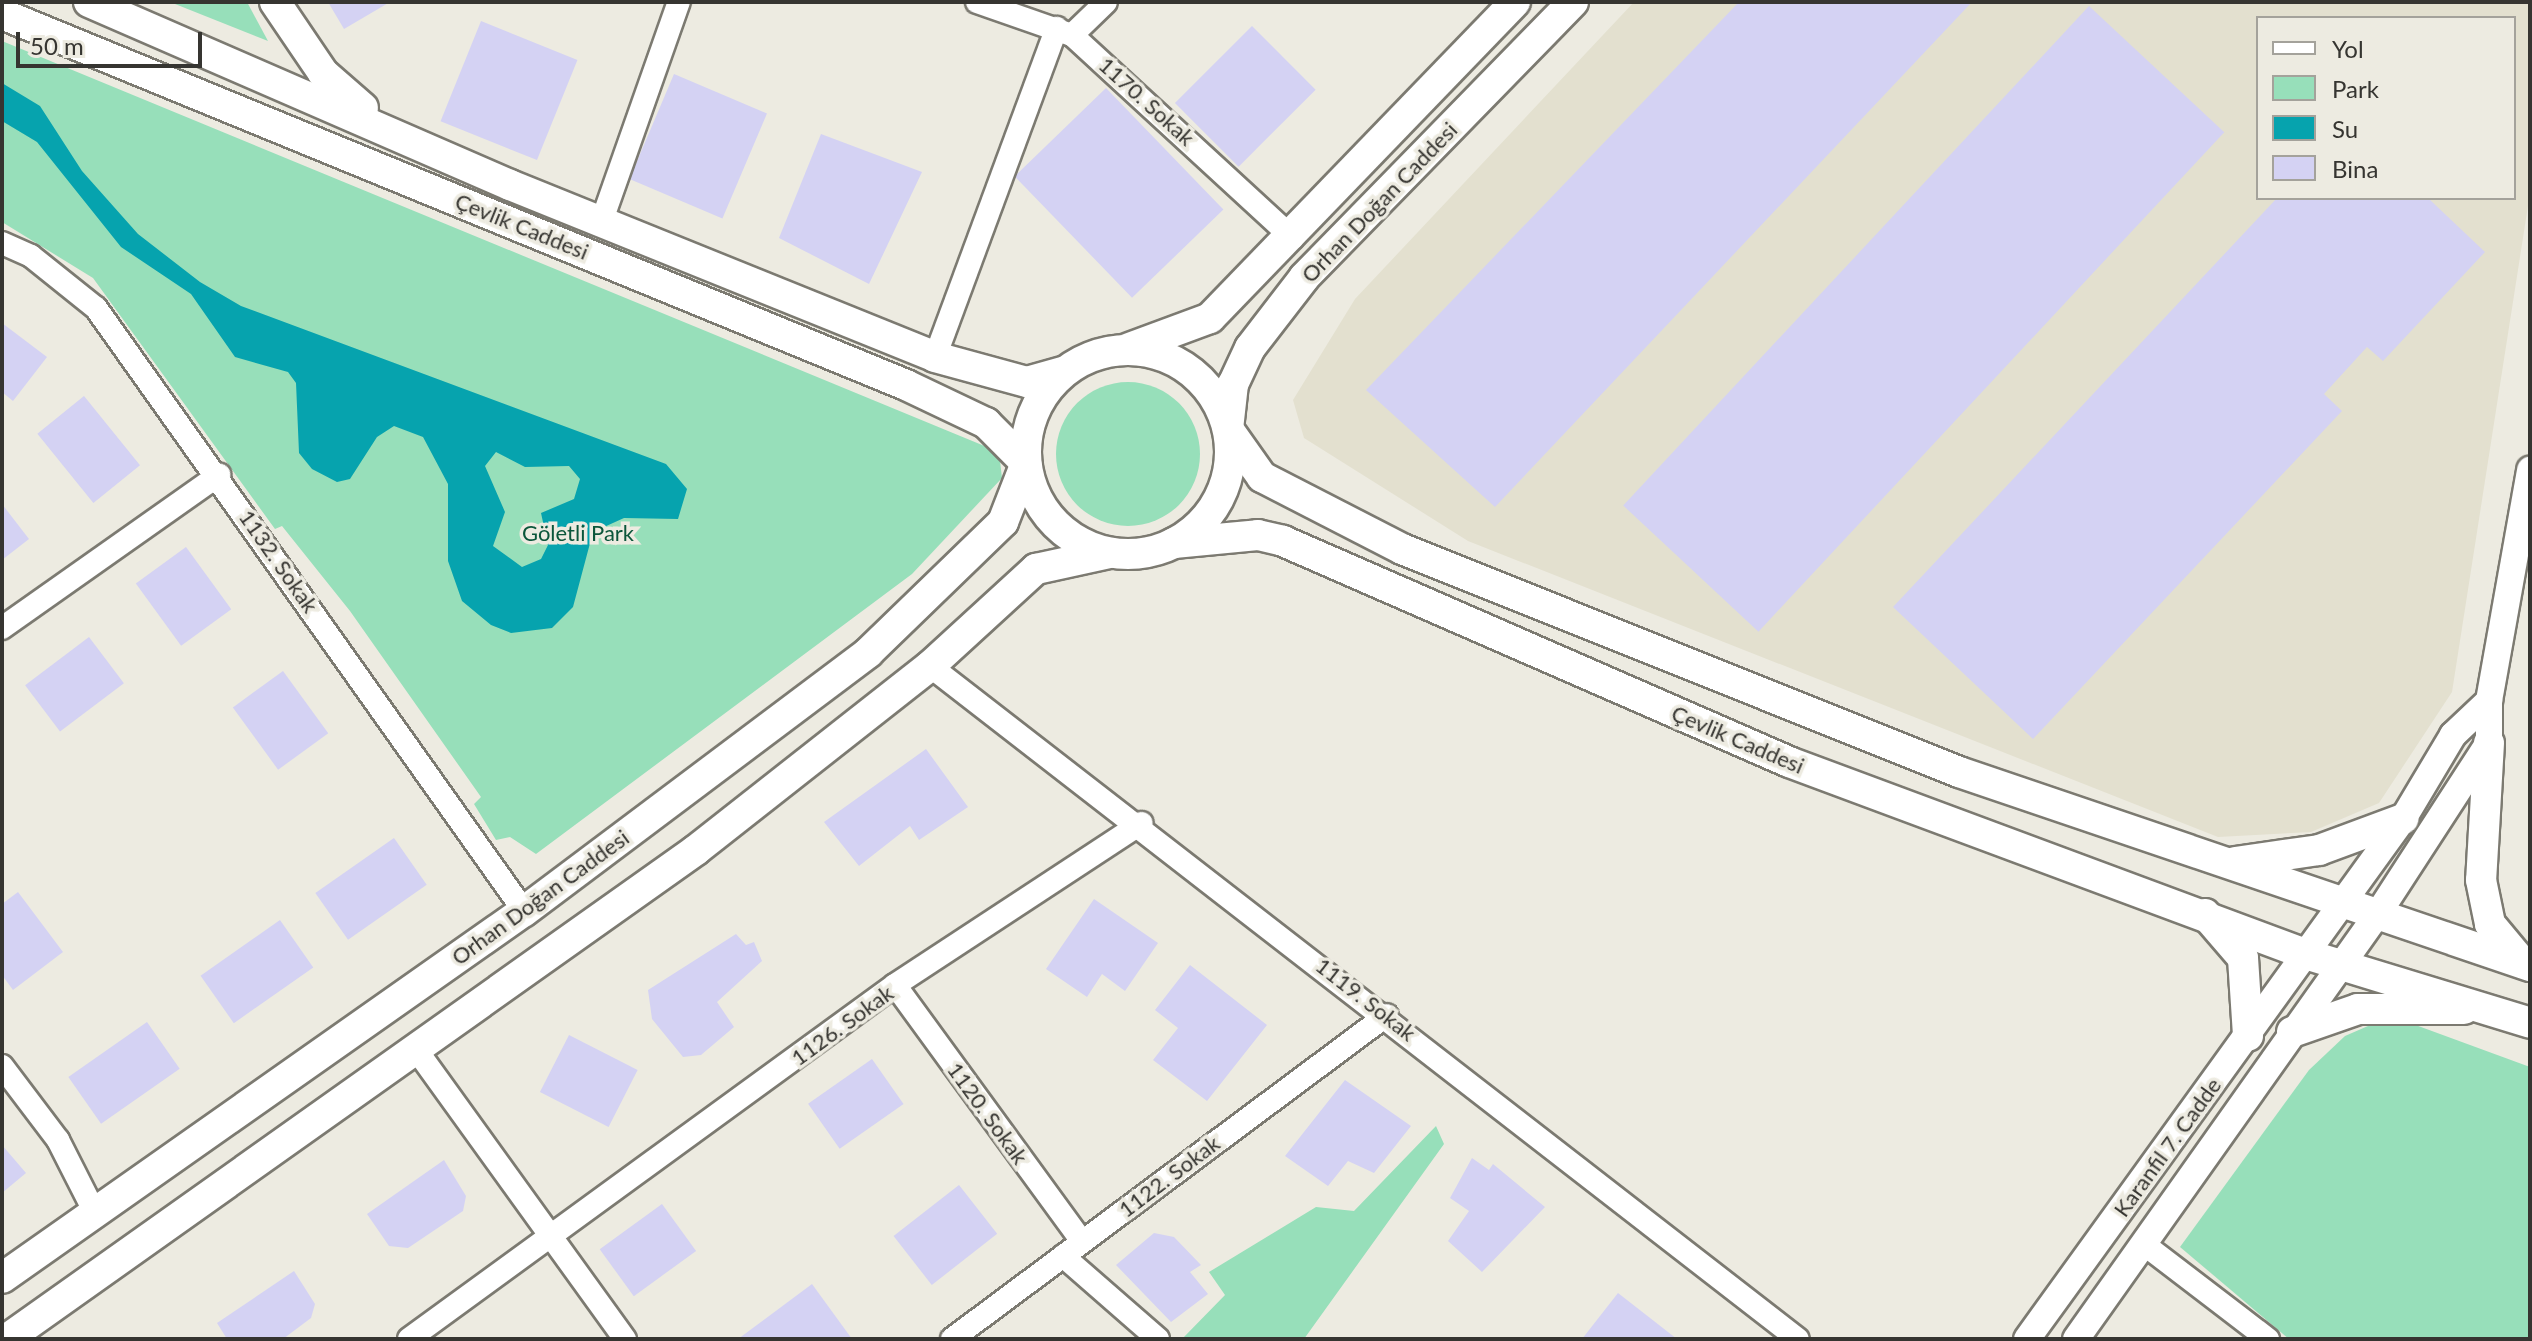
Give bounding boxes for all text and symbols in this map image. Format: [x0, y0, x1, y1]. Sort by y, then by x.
scale bar [20, 16, 206, 66]
legend [2256, 16, 2516, 200]
text: 50 m [30, 31, 84, 60]
text: Yol [2332, 34, 2364, 63]
street label: 1170. Sokak [1094, 51, 1200, 151]
text: Park [2332, 74, 2379, 103]
text: Su [2332, 114, 2358, 143]
street label: Orhan Doğan Caddesi [1296, 116, 1462, 288]
text: Bina [2332, 154, 2378, 183]
street label: Çevlik Caddesi [452, 187, 592, 265]
street label: 1132. Sokak [234, 504, 324, 618]
park label: Göletli Park [522, 520, 634, 546]
street label: Çevlik Caddesi [1668, 699, 1808, 779]
street label: Orhan Doğan Caddesi [446, 824, 634, 970]
street label: 1119. Sokak [1311, 952, 1421, 1046]
street label: 1126. Sokak [786, 979, 898, 1071]
street label: 1120. Sokak [942, 1057, 1034, 1169]
street label: Karanfil 7. Cadde [2108, 1072, 2226, 1222]
street label: 1122. Sokak [1113, 1130, 1225, 1222]

